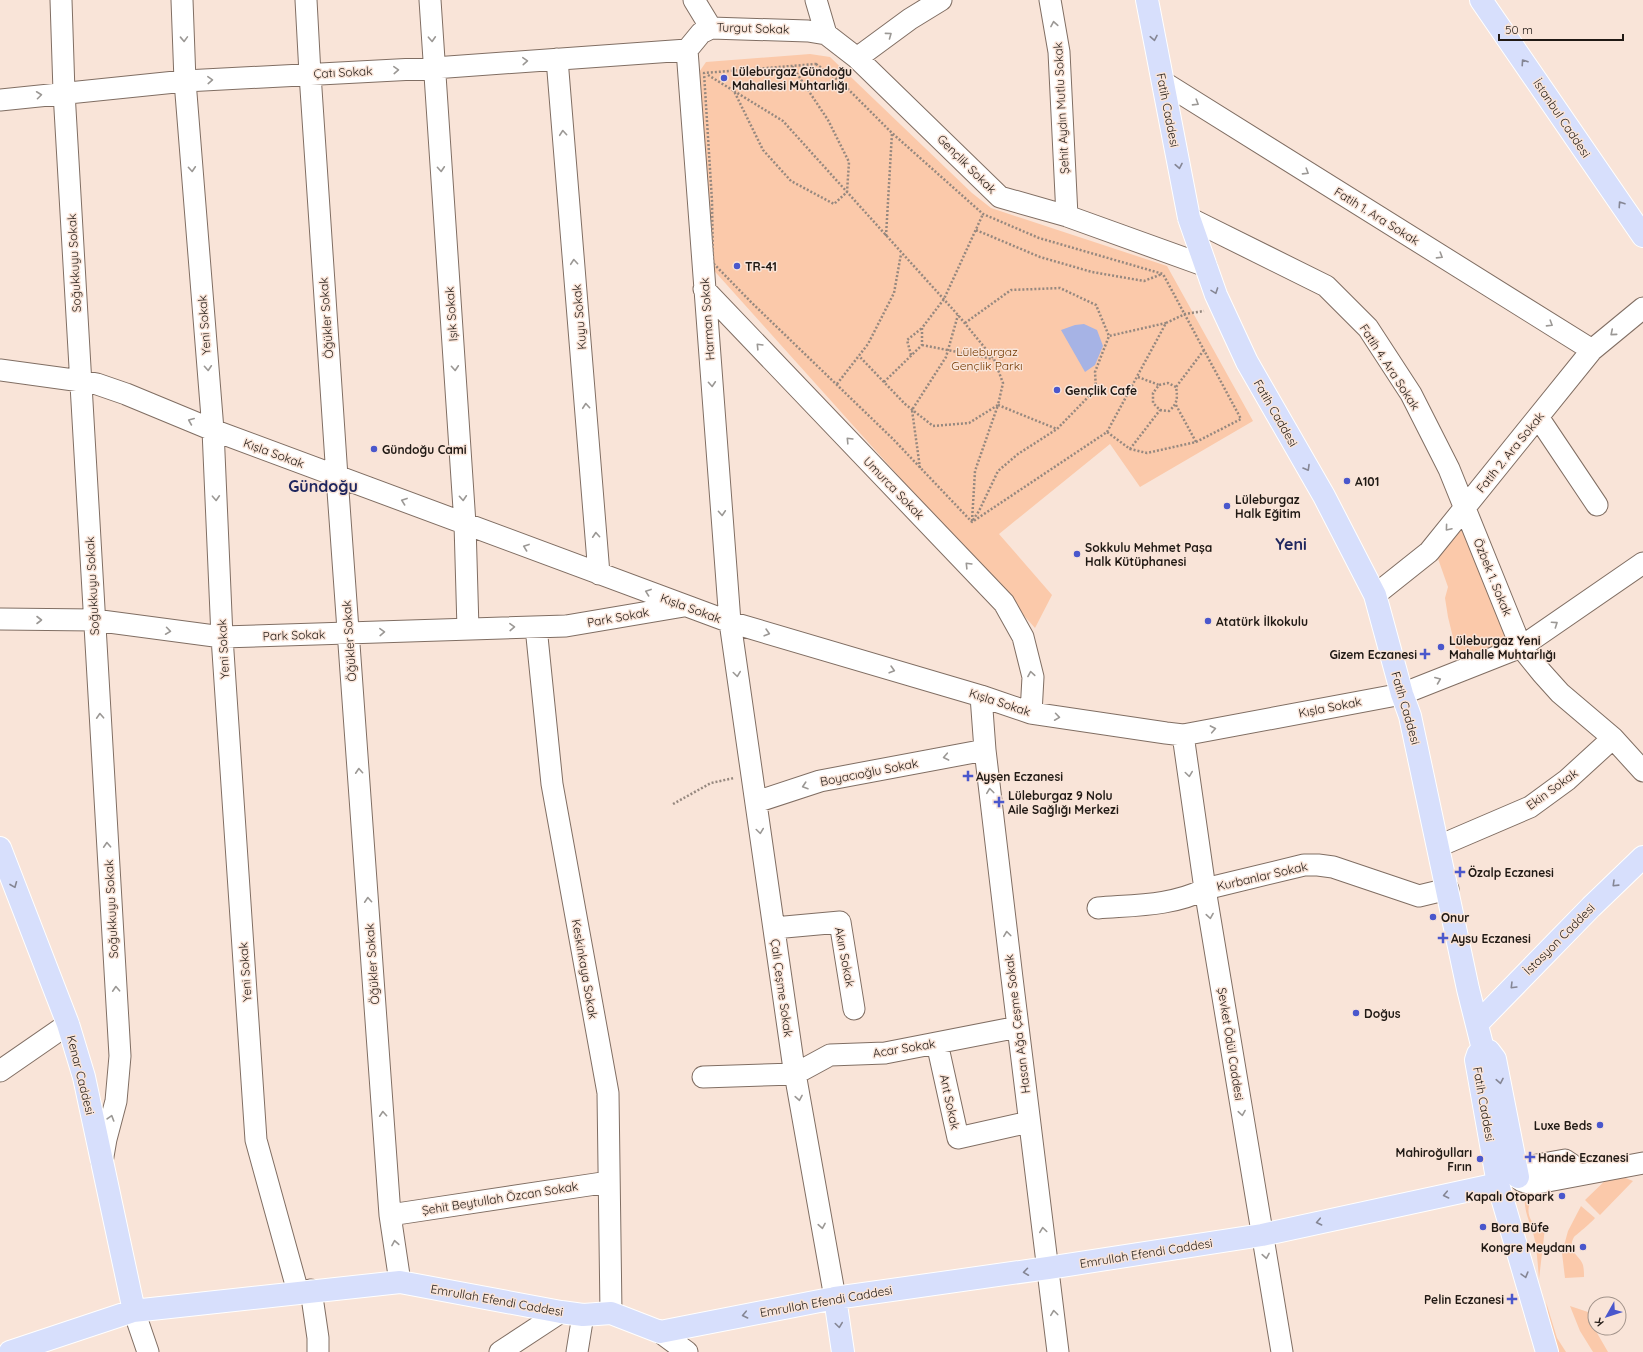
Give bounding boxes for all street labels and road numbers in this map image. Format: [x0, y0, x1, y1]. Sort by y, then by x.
street label: Turgut Sokak [716, 19, 790, 37]
street label: Şehit Aydın Mutlu Sokak [1050, 42, 1072, 174]
street label: Çatı Sokak [313, 63, 373, 81]
street label: Fatih Caddesi [1153, 72, 1183, 148]
street label: İstanbul Caddesi [1530, 76, 1594, 160]
street label: Gençlik Sokak [934, 131, 1000, 197]
street label: Fatih 1. Ara Sokak [1332, 184, 1422, 248]
street label: Soğukkuyu Sokak [64, 213, 84, 313]
street label: Öğükler Sokak [316, 277, 336, 359]
street label: Harman Sokak [697, 277, 717, 361]
street label: Kuyu Sokak [569, 284, 589, 350]
street label: Işık Sokak [442, 286, 460, 342]
street label: Yeni Sokak [194, 295, 214, 355]
street label: Fatih 4. Ara Sokak [1357, 321, 1423, 413]
street label: Fatih Caddesi [1251, 377, 1301, 449]
street label: Fatih 2. Ara Sokak [1473, 409, 1547, 495]
street label: Kışla Sokak [242, 435, 306, 471]
street label: Umurca Sokak [860, 453, 928, 523]
street label: Soğukkuyu Sokak [82, 536, 102, 636]
street label: Özbek 1. Sokak [1471, 536, 1515, 618]
street label: Kışla Sokak [659, 590, 723, 626]
street label: Öğükler Sokak [339, 600, 359, 682]
street label: Park Sokak [586, 604, 650, 630]
street label: Yeni Sokak [214, 619, 232, 679]
street label: Park Sokak [262, 626, 326, 644]
street label: Fatih Caddesi [1388, 670, 1424, 746]
street label: Kışla Sokak [967, 685, 1033, 719]
street label: Kışla Sokak [1297, 694, 1363, 720]
street label: Boyacıoğlu Sokak [819, 755, 919, 789]
street label: Ekin Sokak [1523, 765, 1581, 813]
street label: Kurbanlar Sokak [1215, 858, 1309, 894]
street label: Soğukkuyu Sokak [101, 859, 121, 959]
street label: İstasyon Caddesi [1520, 900, 1598, 978]
street label: Keskinkaya Sokak [569, 918, 601, 1020]
street label: Öğükler Sokak [362, 923, 382, 1005]
street label: Akın Sokak [832, 926, 858, 988]
street label: Çalı Çeşme Sokak [768, 938, 796, 1038]
street label: Yeni Sokak [235, 942, 255, 1002]
street label: Hasan Ağa Çeşme Sokak [1001, 953, 1033, 1095]
street label: Şevket Ödül Caddesi [1215, 986, 1247, 1102]
street label: Kenar Caddesi [64, 1034, 98, 1116]
street label: Acar Sokak [872, 1036, 936, 1060]
street label: Fatih Caddesi [1470, 1066, 1498, 1142]
street label: Ant Sokak [937, 1073, 963, 1131]
street label: Şehit Beytullah Özcan Sokak [421, 1178, 579, 1218]
street label: Emrullah Efendi Caddesi [1079, 1235, 1213, 1271]
street label: Emrullah Efendi Caddesi [430, 1281, 564, 1319]
street label: Emrullah Efendi Caddesi [759, 1282, 893, 1320]

